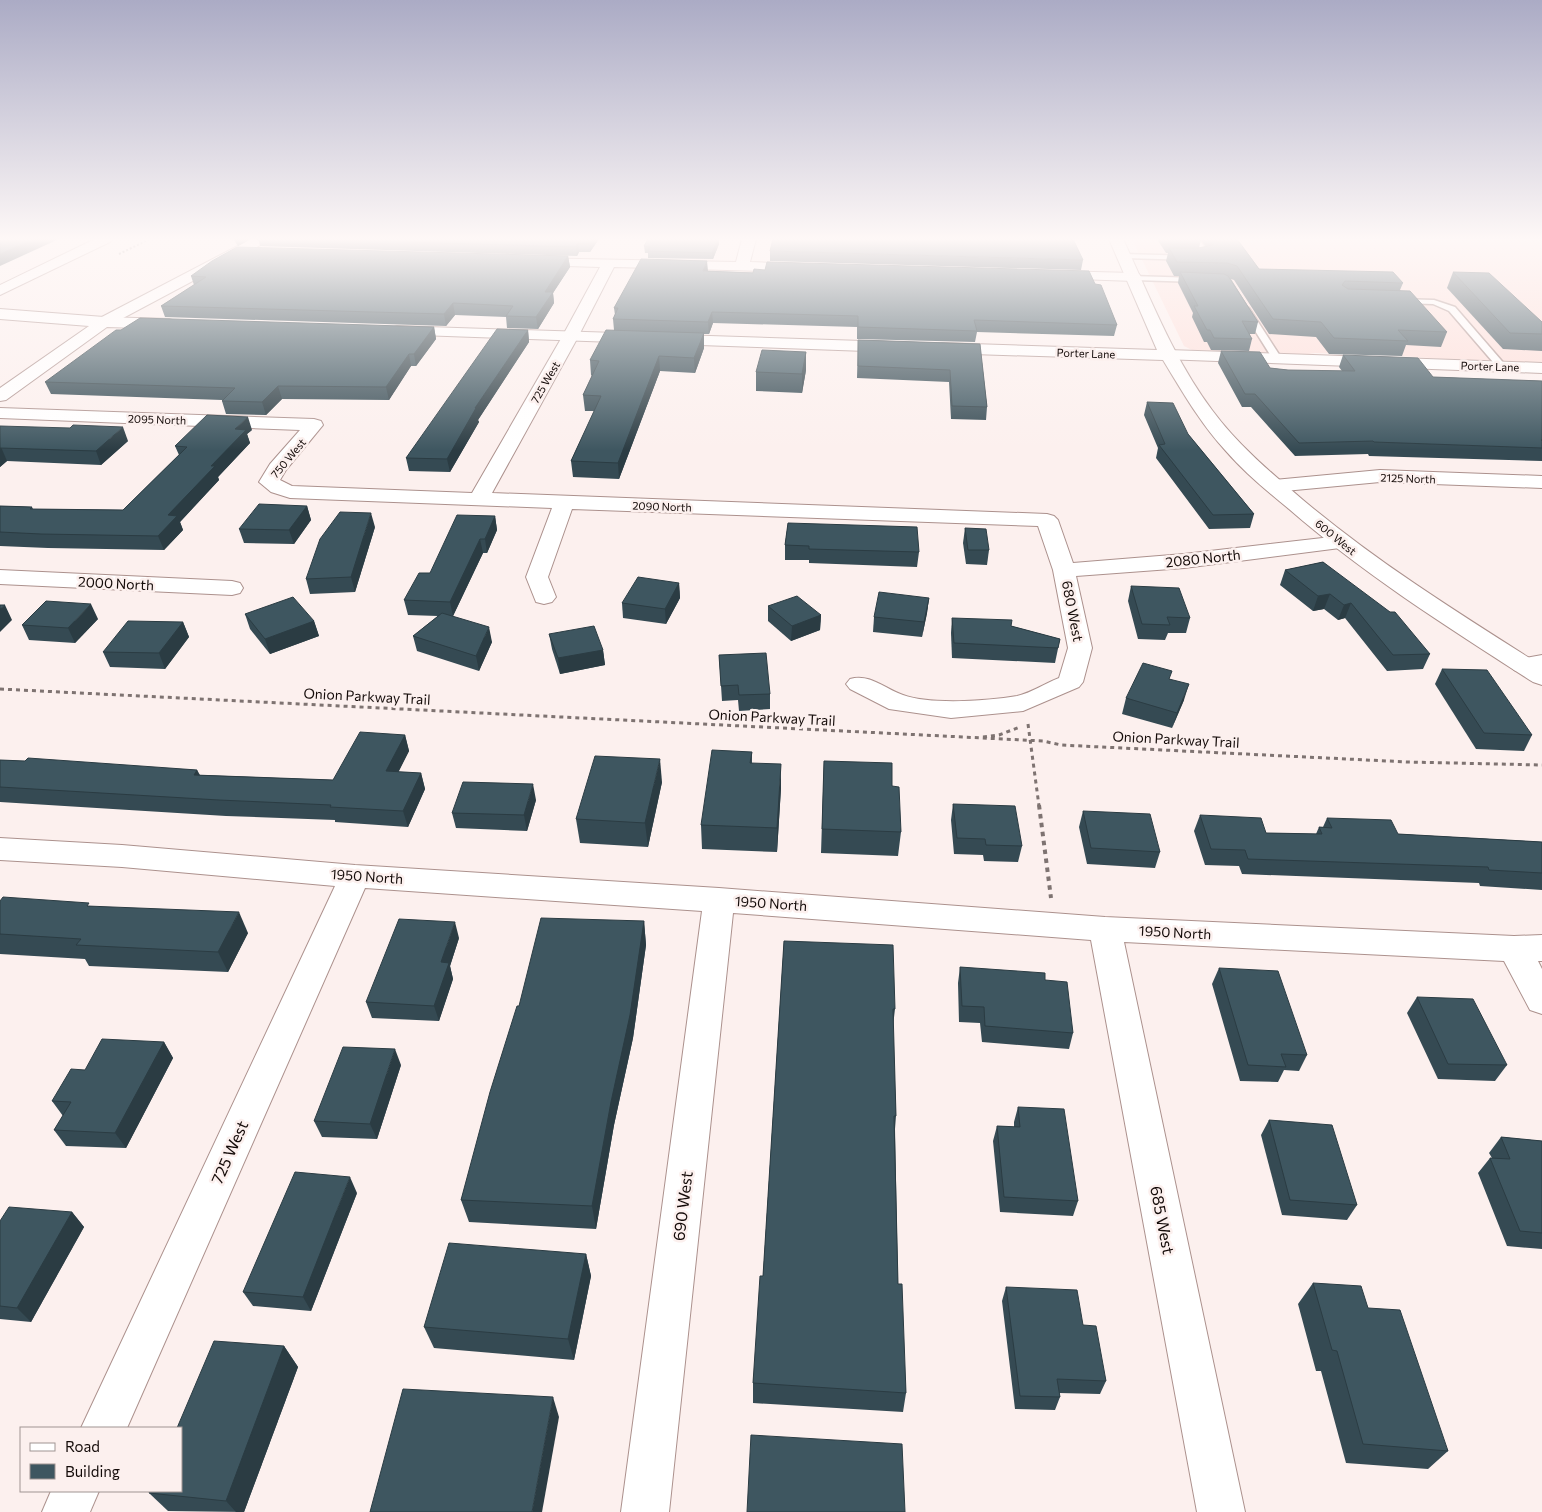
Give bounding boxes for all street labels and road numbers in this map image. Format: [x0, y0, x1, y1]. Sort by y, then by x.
street label: Porter Lane [1057, 345, 1116, 361]
street label: 725 West [528, 358, 562, 405]
street label: Porter Lane [1461, 358, 1520, 374]
street label: 2095 North [128, 411, 186, 427]
street label: 750 West [268, 435, 308, 480]
street label: 2125 North [1380, 471, 1436, 485]
street label: 2090 North [632, 498, 692, 514]
street label: 600 West [1313, 517, 1359, 558]
street label: 2080 North [1165, 546, 1241, 570]
street label: 2000 North [78, 573, 154, 593]
street label: 680 West [1059, 579, 1087, 643]
street label: Onion Parkway Trail [303, 684, 431, 708]
street label: Onion Parkway Trail [708, 705, 836, 729]
street label: Onion Parkway Trail [1112, 727, 1240, 751]
street label: 1950 North [330, 865, 404, 887]
street label: 1950 North [734, 892, 808, 914]
street label: 1950 North [1138, 922, 1212, 942]
street label: 725 West [207, 1117, 251, 1186]
street label: 690 West [668, 1170, 696, 1242]
street label: 685 West [1147, 1184, 1179, 1256]

